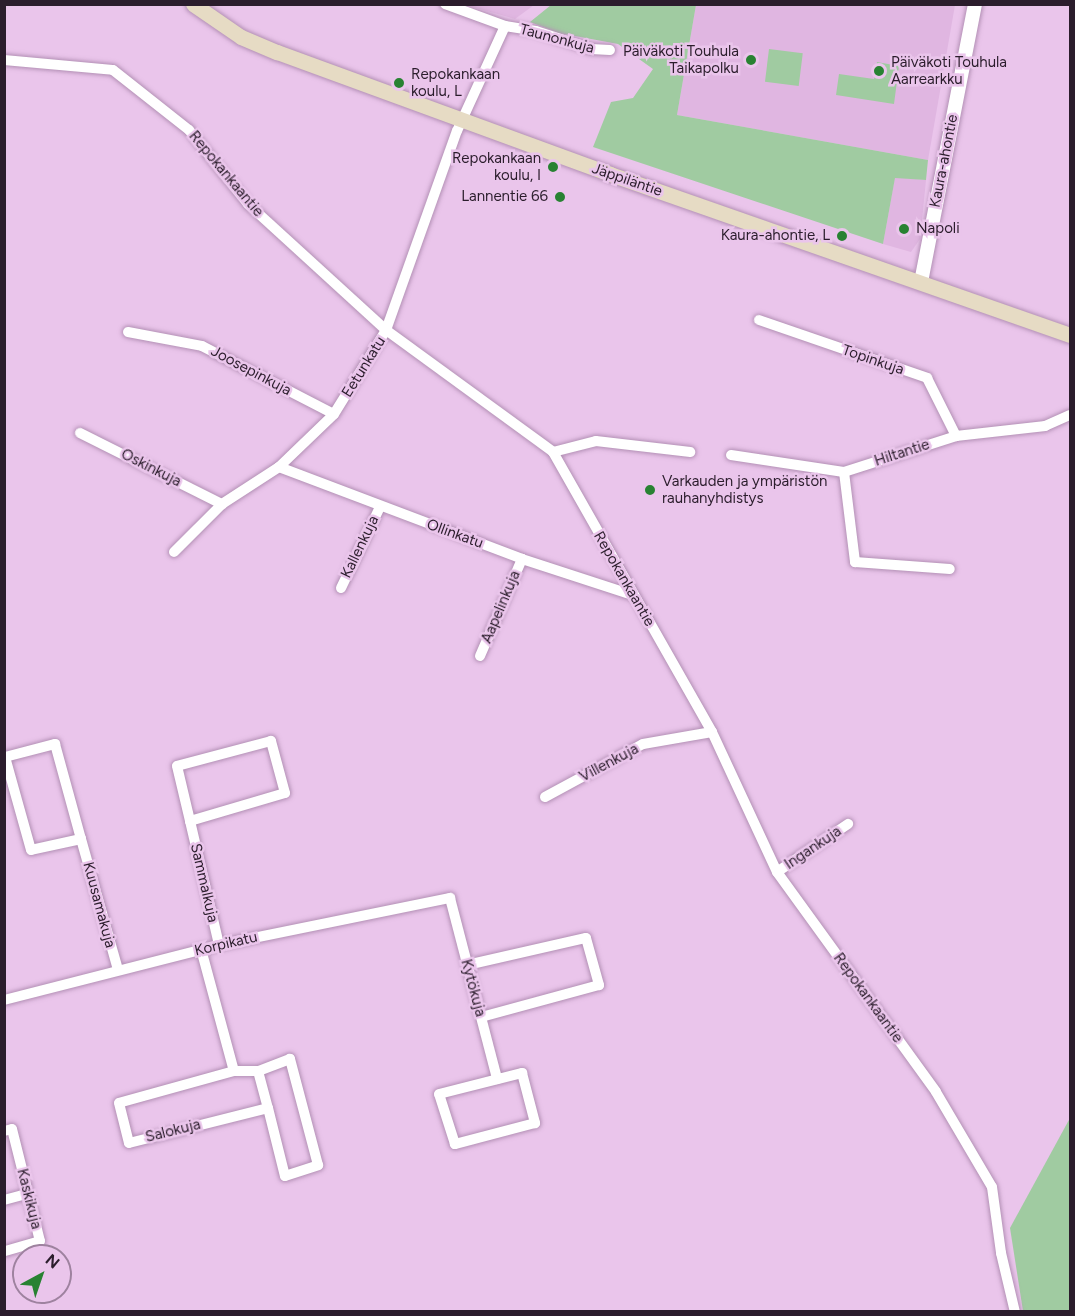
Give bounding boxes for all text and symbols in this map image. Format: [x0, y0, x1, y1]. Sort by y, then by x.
street label: Taunonkuja [518, 20, 596, 58]
place label: Päiväkoti Touhula Taikapolku [623, 42, 739, 77]
marker: Päiväkoti Touhula Taikapolku [744, 53, 758, 67]
place label: Päiväkoti Touhula Aarrearkku [891, 53, 1007, 88]
marker: Päiväkoti Touhula Aarrearkku [872, 64, 886, 78]
place label: Repokankaan koulu, L [411, 65, 500, 100]
marker: Repokankaan koulu, L [392, 76, 406, 90]
street label: Kaura-ahontie [926, 113, 962, 209]
street label: Repokankaantie [185, 127, 267, 221]
place label: Repokankaan koulu, I [452, 149, 541, 184]
marker: Repokankaan koulu, I [546, 160, 560, 174]
street label: Jäppiläntie [589, 160, 665, 200]
place label: Lannentie 66 [461, 188, 548, 206]
marker: Lannentie 66 [553, 190, 567, 204]
place label: Napoli [916, 220, 960, 238]
marker: Napoli [897, 222, 911, 236]
place label: Kaura-ahontie, L [721, 227, 830, 245]
marker: Kaura-ahontie, L [835, 229, 849, 243]
street label: Eetunkatu [338, 333, 390, 401]
street label: Topinkuja [840, 341, 906, 379]
street label: Joosepinkuja [208, 342, 294, 400]
street label: Hiltantie [872, 436, 932, 470]
street label: Oskinkuja [118, 445, 184, 491]
place label: Varkauden ja ympäristön rauhanyhdistys [662, 472, 827, 507]
marker: Varkauden ja ympäristön rauhanyhdistys [643, 483, 657, 497]
street label: Kallenkuja [337, 513, 383, 581]
street label: Ollinkatu [424, 515, 486, 553]
street label: Repokankaantie [590, 528, 658, 630]
street label: Aapelinkuja [478, 568, 524, 646]
street label: Villenkuja [576, 740, 642, 786]
street label: Ingankuja [781, 822, 845, 874]
street label: Sammalkuja [186, 842, 222, 924]
street label: Kuusamakuja [79, 860, 119, 950]
street label: Korpikatu [193, 928, 259, 960]
street label: Repokankaantie [829, 950, 907, 1046]
street label: Kytökuja [457, 957, 489, 1019]
street label: Salokuja [144, 1115, 202, 1147]
street label: Kaskikuja [13, 1167, 45, 1231]
north arrow [12, 1244, 72, 1304]
text: N [42, 1250, 63, 1273]

